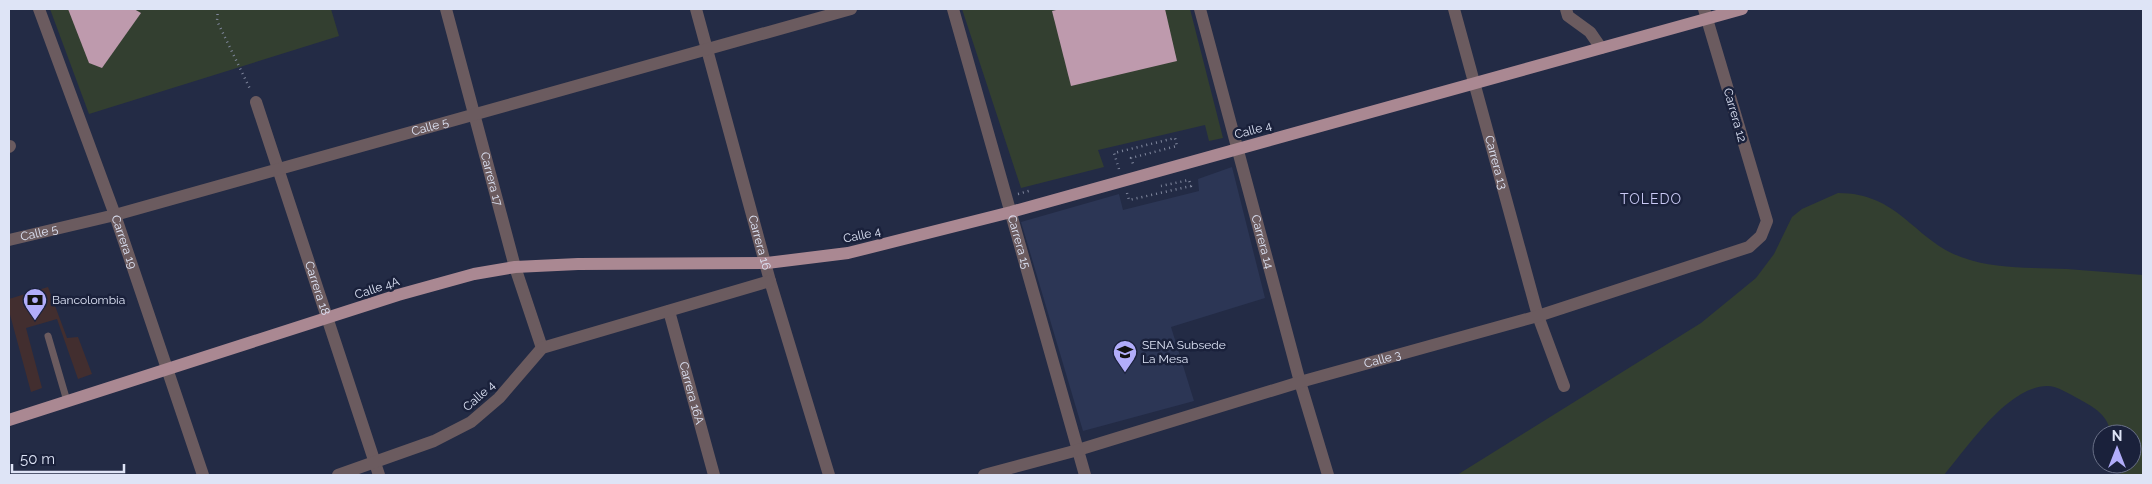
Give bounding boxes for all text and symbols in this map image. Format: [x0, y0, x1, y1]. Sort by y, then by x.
street label: Carrera 12 [1721, 87, 1749, 143]
street label: Calle 5 [410, 115, 451, 139]
street label: Calle 4 [1233, 118, 1274, 142]
street label: Carrera 13 [1482, 134, 1510, 191]
street label: Carrera 17 [478, 150, 506, 208]
district label: TOLEDO [1620, 191, 1682, 207]
street label: Carrera 19 [108, 213, 140, 271]
street label: Carrera 15 [1005, 213, 1033, 271]
street label: Carrera 14 [1248, 213, 1276, 271]
street label: Carrera 16 [745, 214, 774, 271]
street label: Calle 5 [19, 222, 60, 244]
street label: Calle 4 [842, 224, 882, 246]
street label: Carrera 18 [302, 259, 333, 317]
street label: Calle 4A [353, 274, 401, 302]
bank icon: Bancolombia [22, 287, 48, 321]
place label: Bancolombia [52, 293, 125, 307]
place label: SENA Subsede La Mesa [1142, 338, 1226, 366]
school or university icon: SENA Subsede La Mesa [1112, 339, 1138, 373]
street label: Calle 3 [1362, 347, 1403, 371]
street label: Carrera 16A [676, 360, 707, 426]
street label: Calle 4 [460, 378, 498, 414]
north arrow [2092, 424, 2142, 474]
text: N [2112, 428, 2122, 444]
scale bar [12, 442, 125, 474]
text: 50 m [20, 450, 55, 468]

